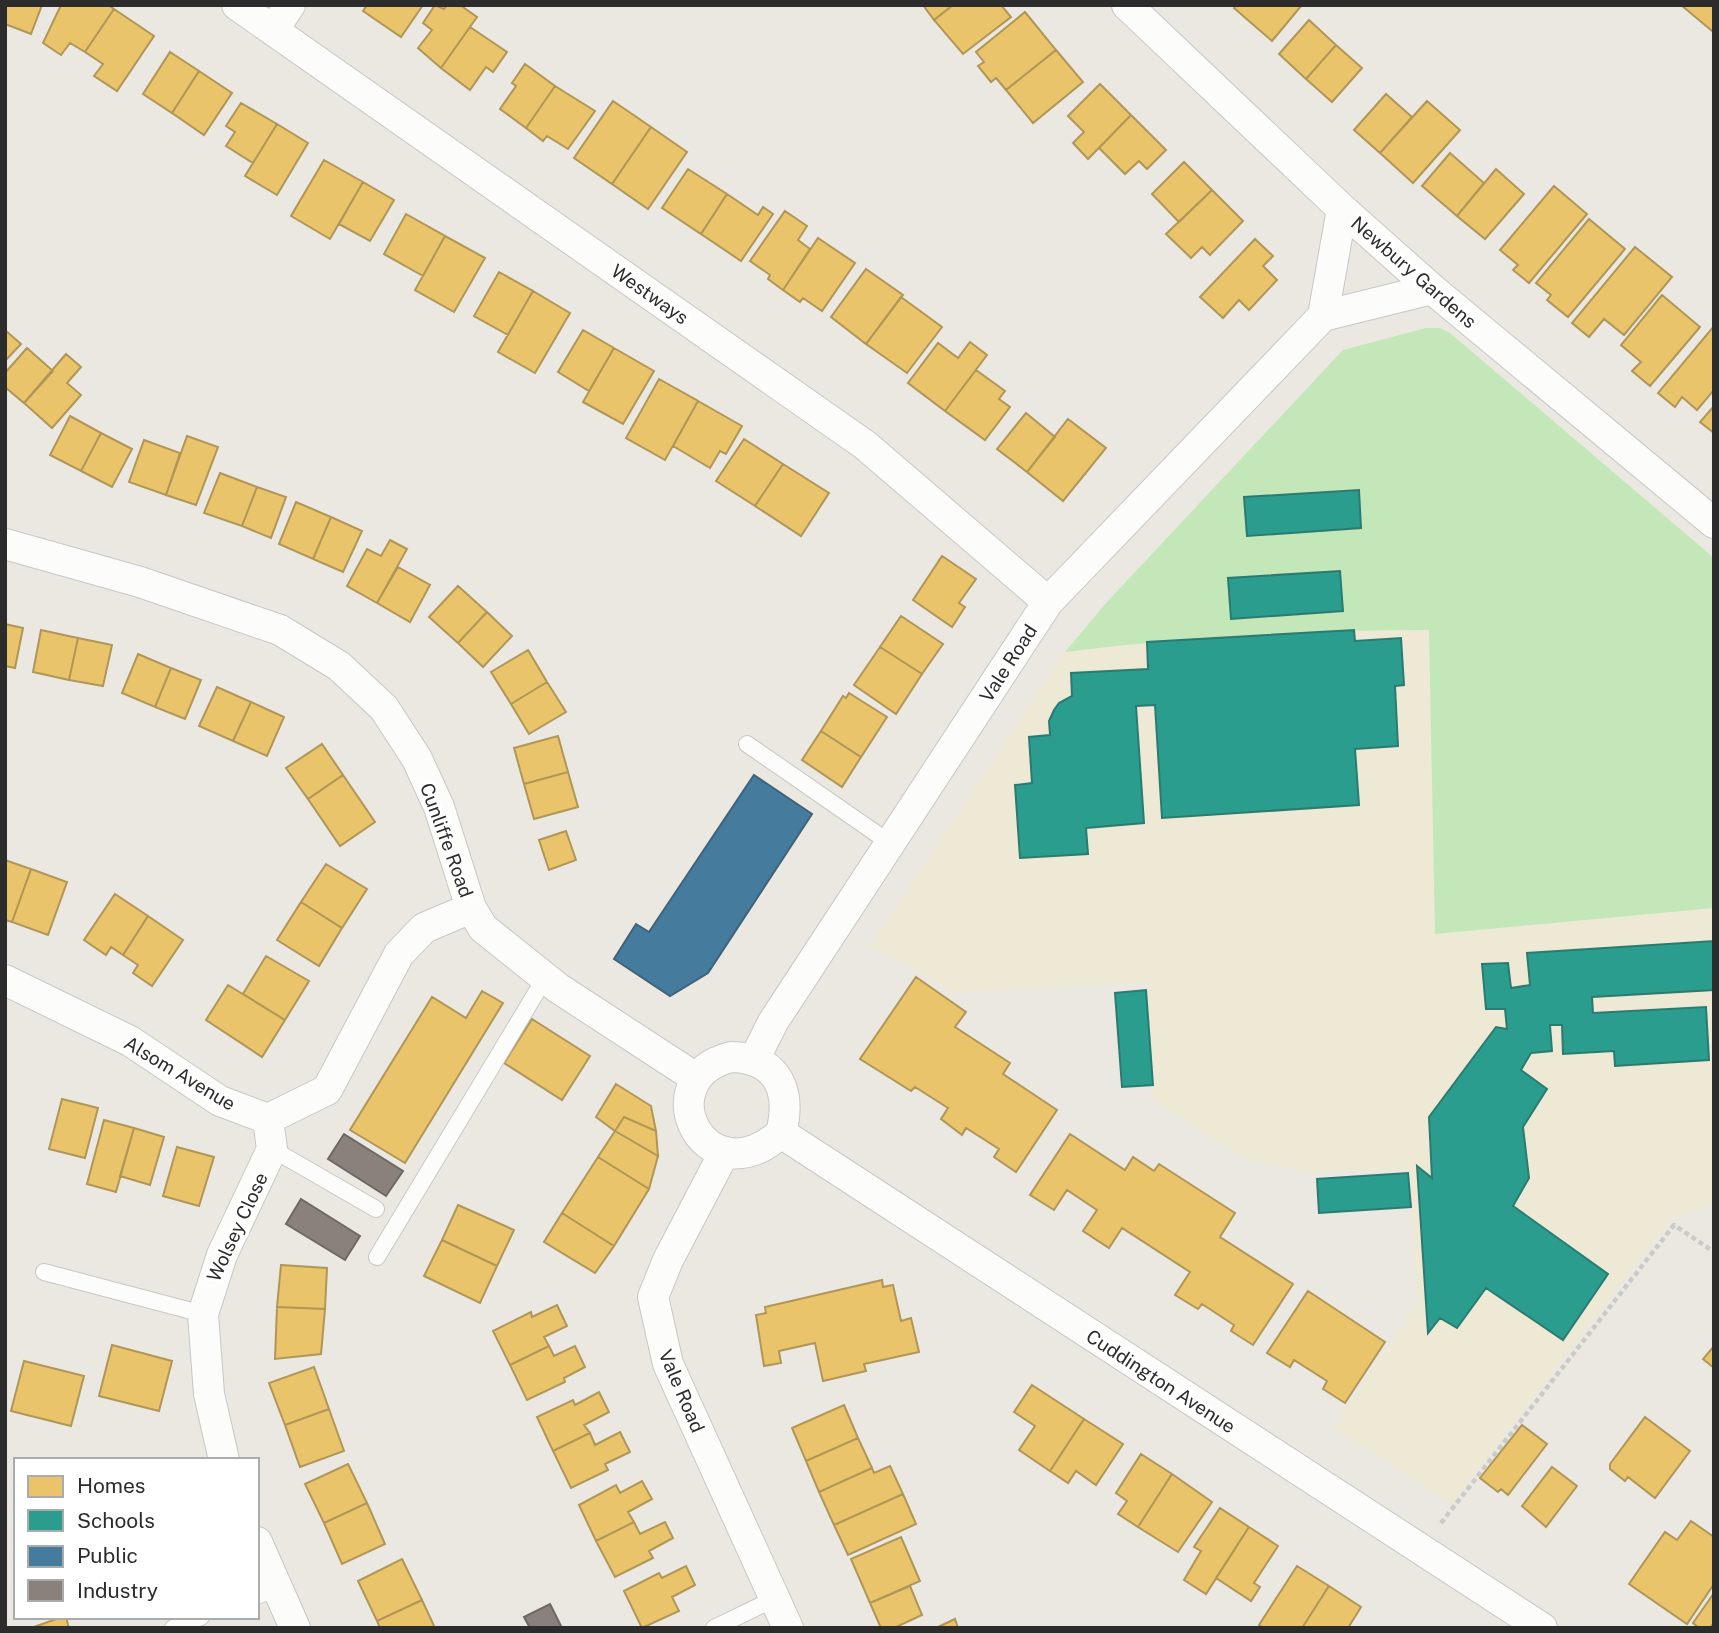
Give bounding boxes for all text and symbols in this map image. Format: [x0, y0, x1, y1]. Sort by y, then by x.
street label: Newbury Gardens [1347, 212, 1481, 332]
street label: Westways [607, 259, 693, 329]
street label: Vale Road [975, 620, 1041, 706]
street label: Cunliffe Road [416, 780, 478, 900]
street label: Alsom Avenue [120, 1031, 240, 1115]
street label: Wolsey Close [202, 1169, 272, 1285]
street label: Cuddington Avenue [1082, 1325, 1240, 1437]
street label: Vale Road [655, 1346, 709, 1436]
legend [14, 1458, 259, 1619]
text: Homes [77, 1473, 145, 1498]
text: Schools [77, 1508, 155, 1533]
text: Public [77, 1543, 138, 1568]
text: Industry [77, 1578, 158, 1603]

